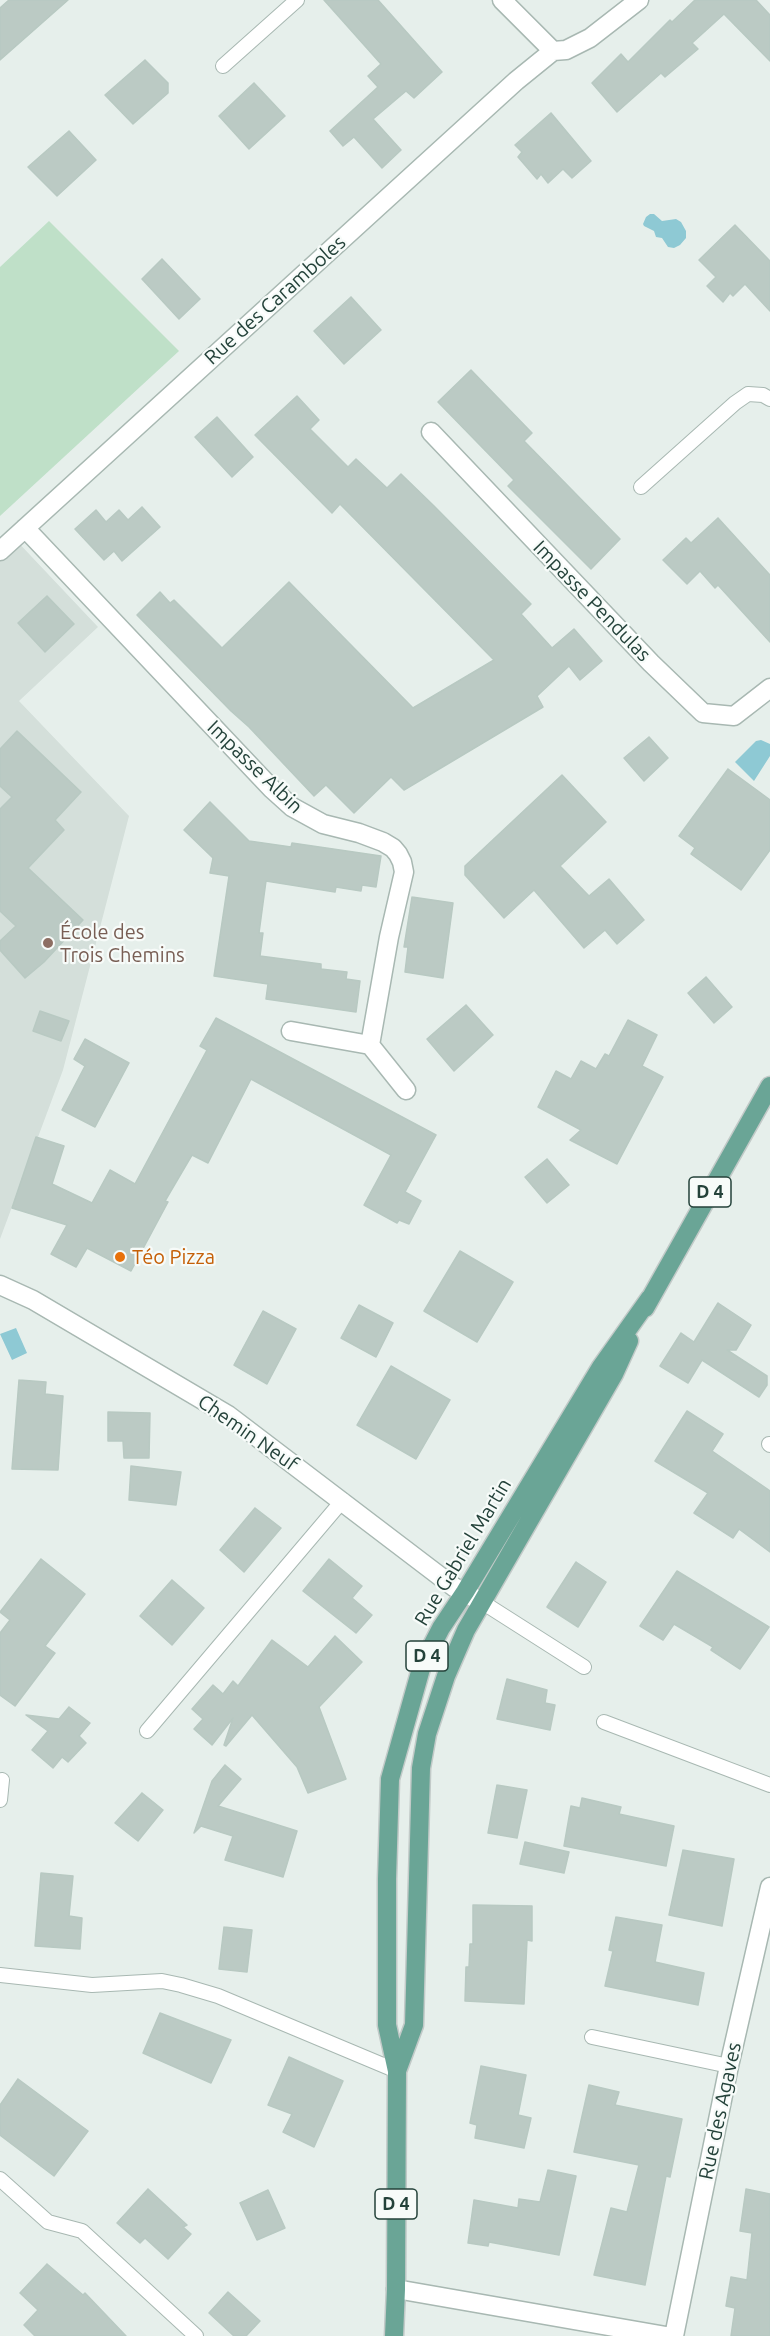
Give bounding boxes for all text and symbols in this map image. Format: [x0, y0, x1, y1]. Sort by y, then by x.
street label: Rue des Caramboles [200, 230, 350, 370]
street label: Impasse Pendulas [528, 536, 656, 666]
street label: Impasse Albin [202, 715, 308, 819]
place label: École des Trois Chemins [60, 920, 185, 967]
marker: École des Trois Chemins [41, 936, 55, 950]
road number: D 4 [689, 1177, 731, 1207]
place label: Téo Pizza [132, 1245, 215, 1269]
marker: Téo Pizza [113, 1250, 127, 1264]
street label: Chemin Neuf [193, 1390, 303, 1476]
street label: Rue Gabriel Martin [410, 1474, 516, 1630]
road number: D 4 [406, 1641, 448, 1671]
street label: Rue des Agaves [694, 2040, 746, 2182]
road number: D 4 [375, 2189, 417, 2219]

